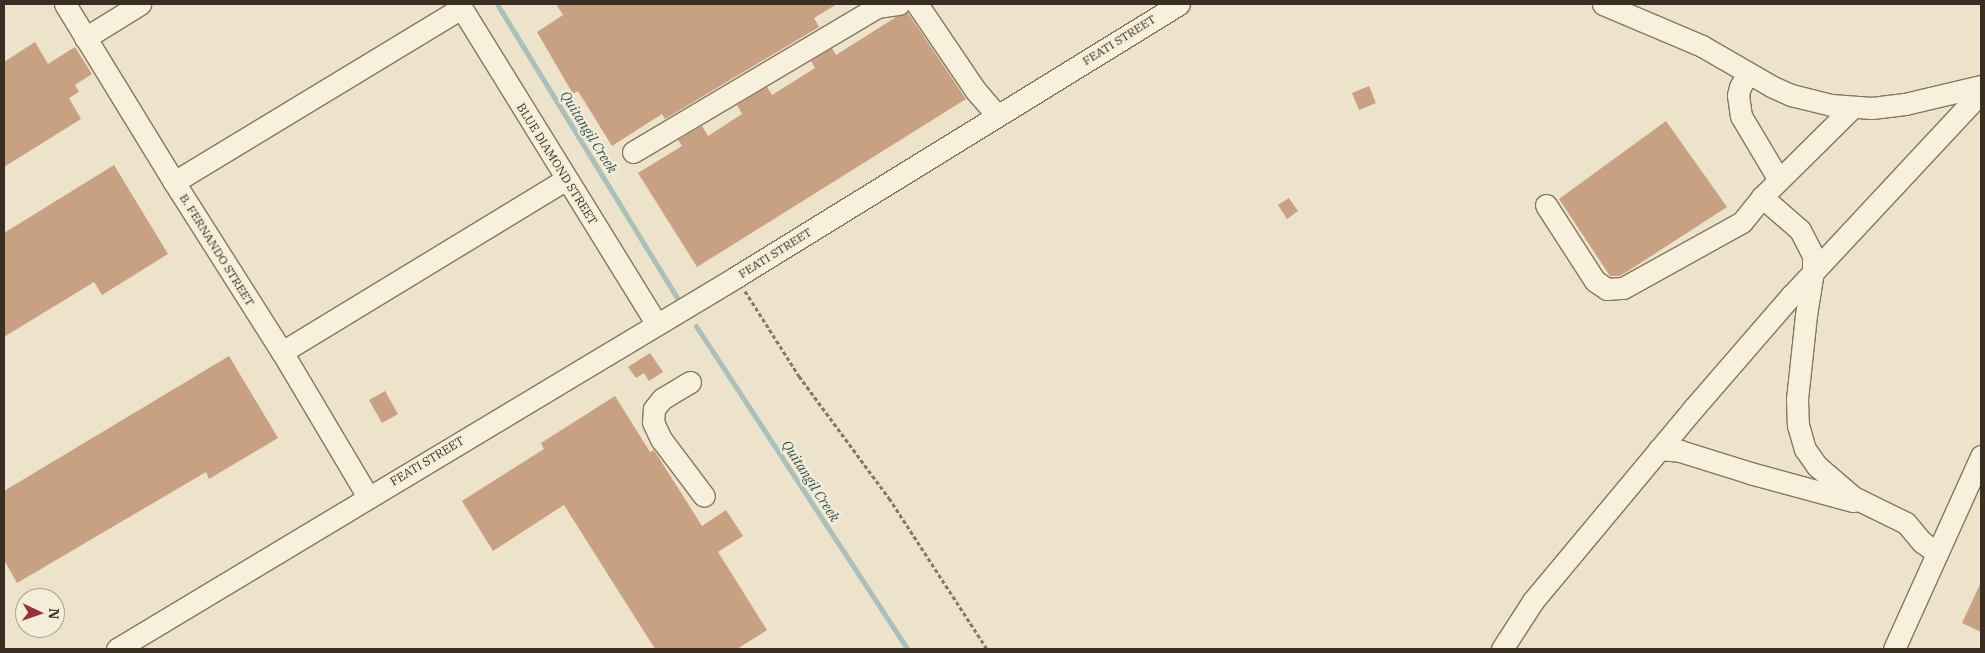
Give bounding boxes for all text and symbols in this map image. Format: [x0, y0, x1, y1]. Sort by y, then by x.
street label: FEATI STREET [1080, 12, 1158, 68]
water label: Quitangil Creek [557, 88, 621, 176]
street label: BLUE DIAMOND STREET [514, 101, 600, 227]
street label: B. FERNANDO STREET [177, 191, 257, 309]
street label: FEATI STREET [736, 225, 814, 281]
street label: FEATI STREET [387, 433, 467, 489]
water label: Quitangil Creek [778, 437, 844, 525]
north arrow [15, 588, 65, 638]
text: N [45, 608, 63, 620]

